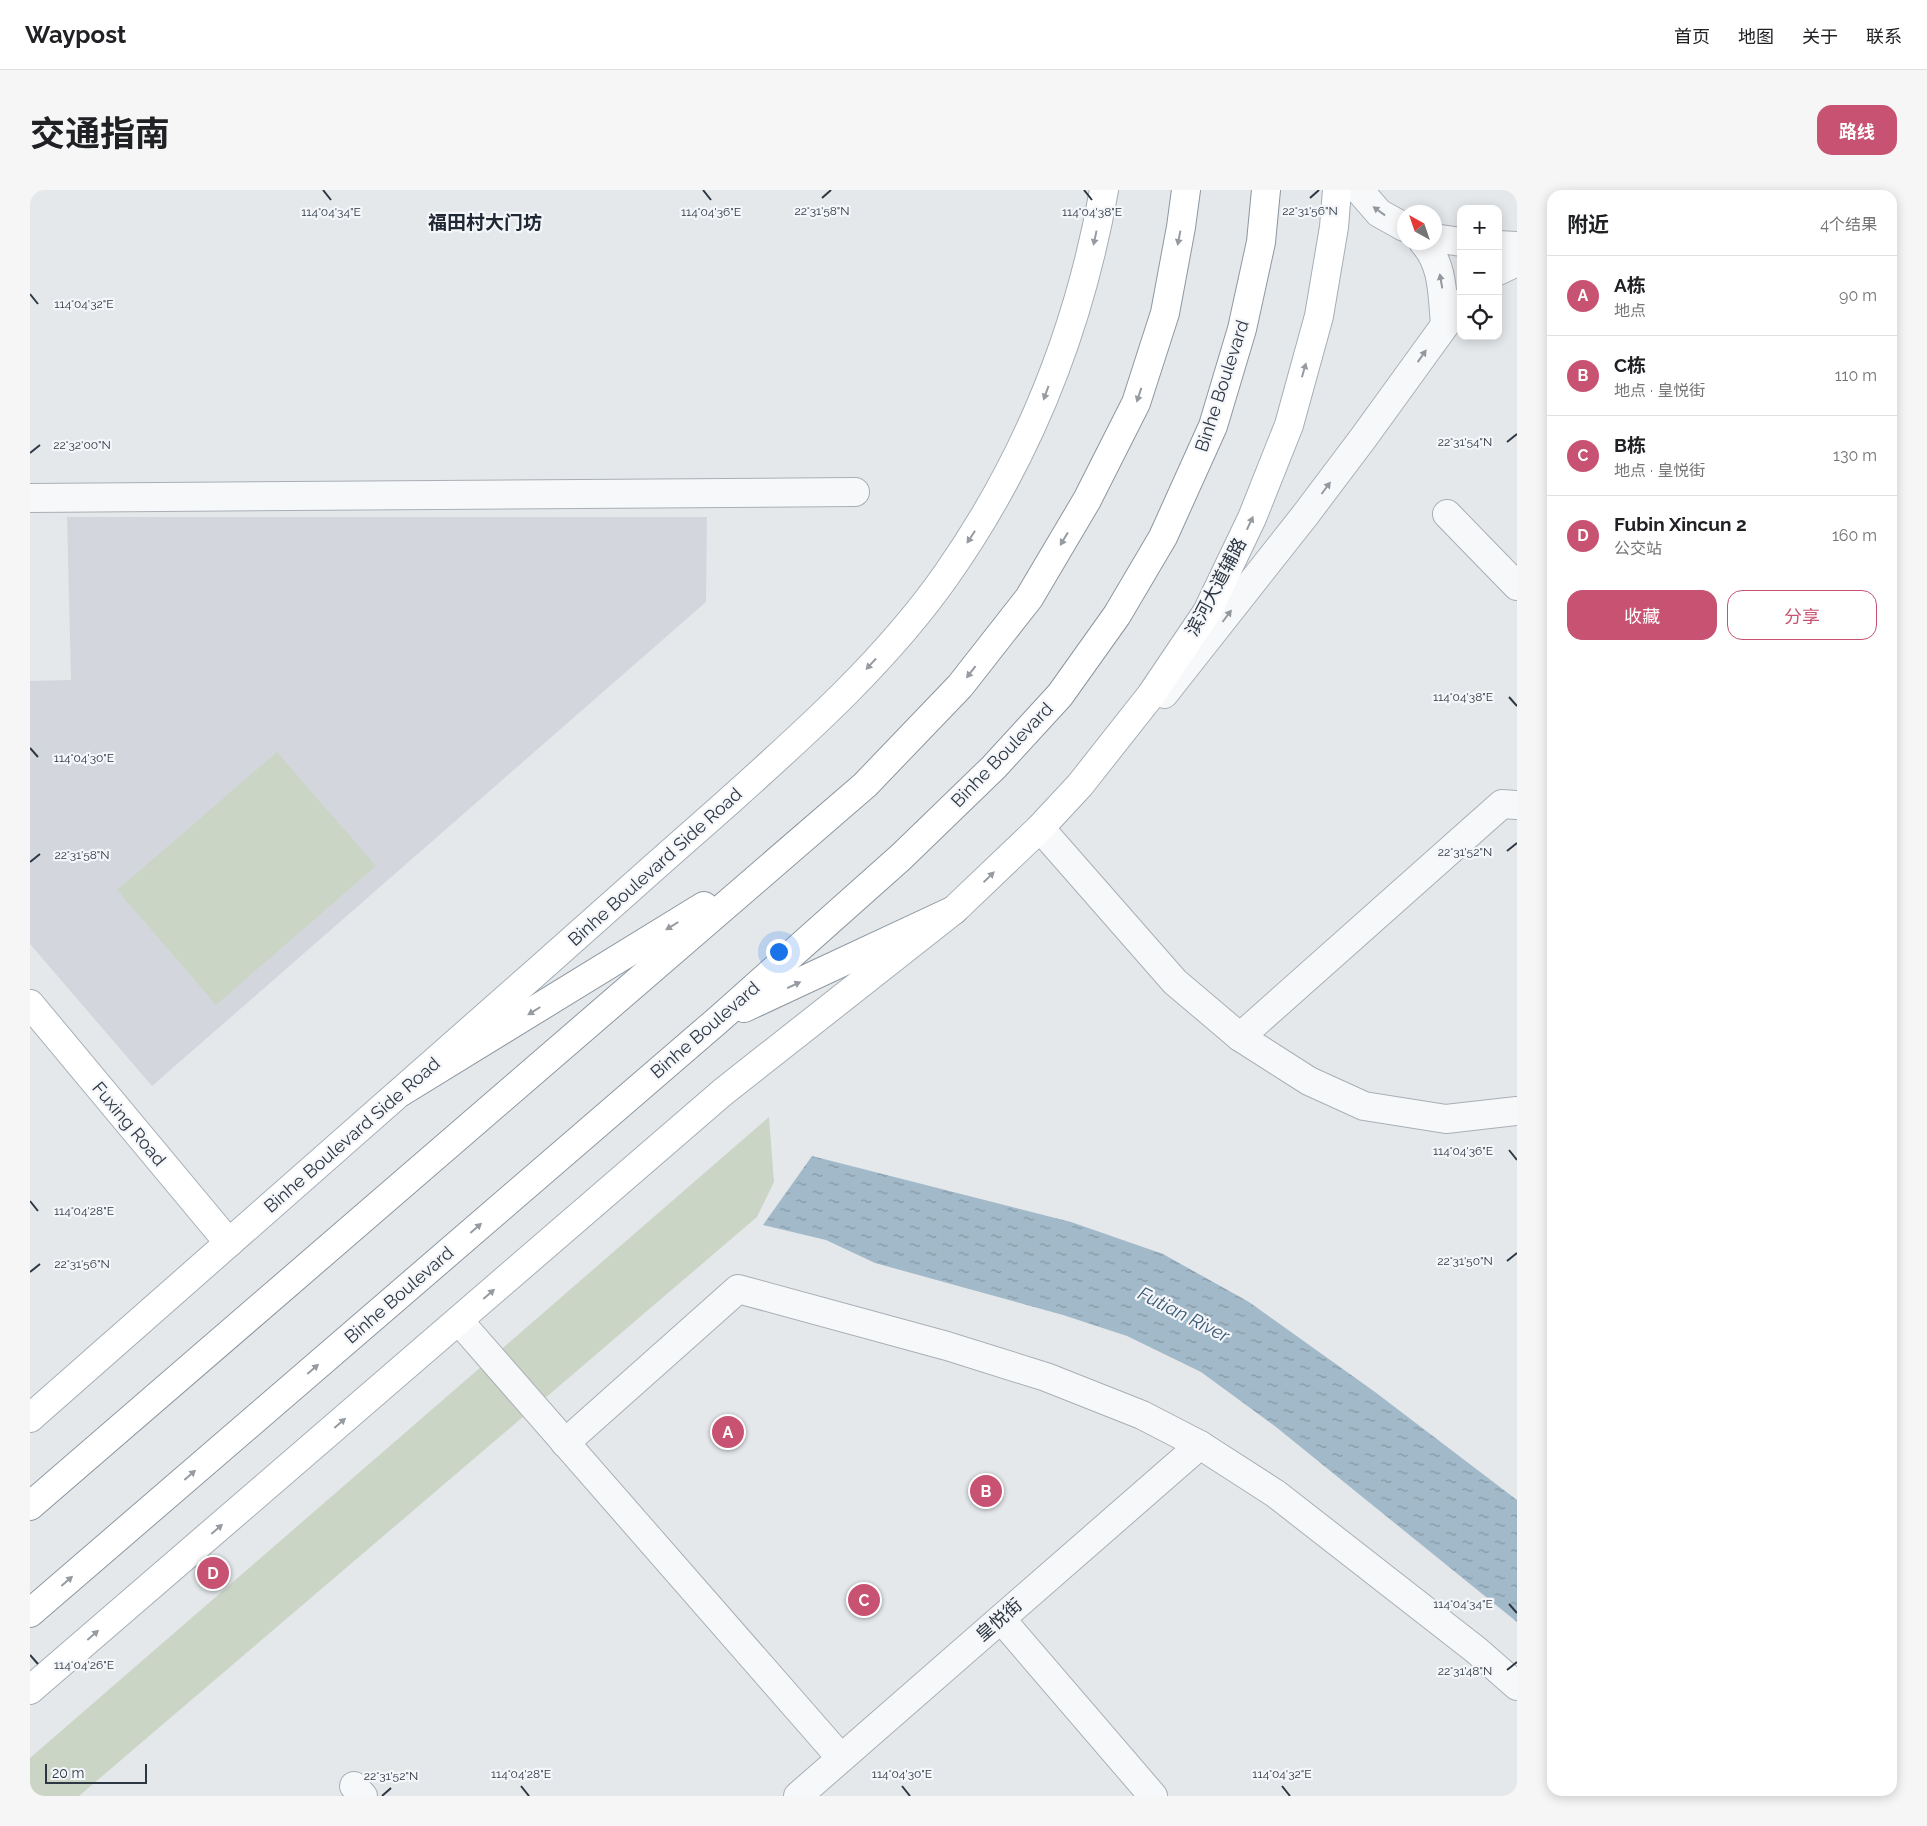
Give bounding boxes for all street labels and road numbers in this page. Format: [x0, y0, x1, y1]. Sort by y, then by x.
street label: Binhe Boulevard [1190, 317, 1253, 454]
street label: 滨河大道辅路 [1181, 534, 1250, 639]
street label: Binhe Boulevard [946, 698, 1057, 811]
street label: Binhe Boulevard Side Road [564, 783, 746, 950]
street label: Binhe Boulevard [646, 977, 763, 1083]
street label: Binhe Boulevard Side Road [259, 1053, 444, 1217]
street label: Fuxing Road [88, 1077, 171, 1170]
street label: Binhe Boulevard [340, 1242, 457, 1348]
street label: 皇悦街 [971, 1594, 1026, 1645]

